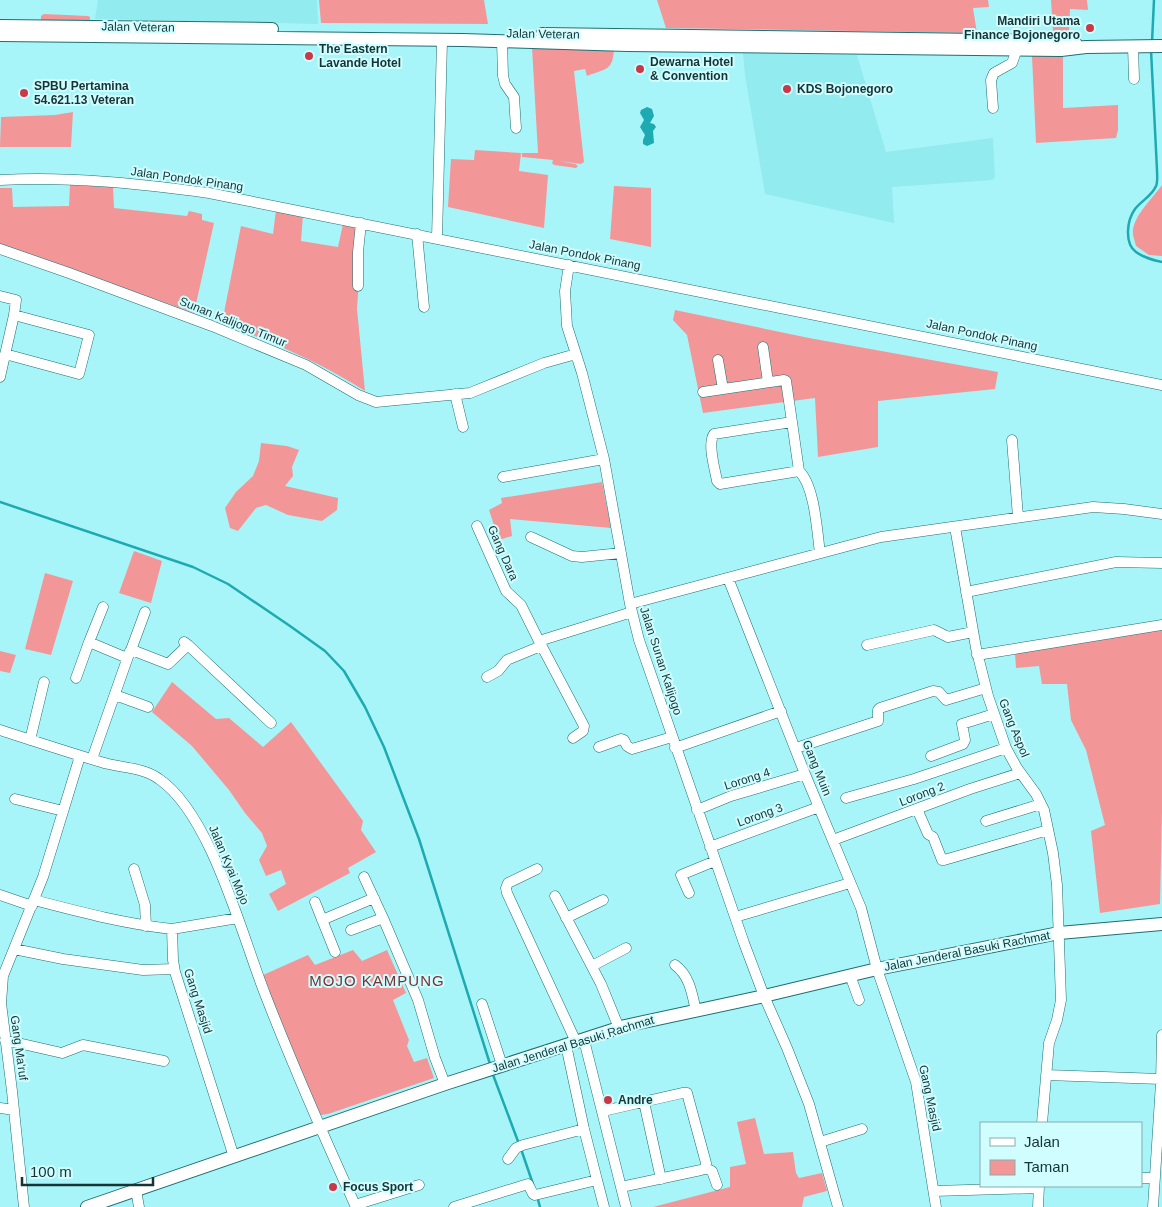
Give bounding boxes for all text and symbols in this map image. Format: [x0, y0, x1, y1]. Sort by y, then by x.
place label: Mandiri Utama Finance Bojonegoro [964, 14, 1080, 42]
street label: Jalan Veteran [101, 19, 175, 35]
marker: Mandiri Utama Finance Bojonegoro [1084, 22, 1096, 34]
street label: Jalan Veteran [506, 26, 580, 42]
place label: The Eastern Lavande Hotel [319, 42, 401, 70]
marker: The Eastern Lavande Hotel [303, 50, 315, 62]
place label: Dewarna Hotel & Convention [650, 55, 733, 83]
marker: Dewarna Hotel & Convention [634, 63, 646, 75]
place label: SPBU Pertamina 54.621.13 Veteran [34, 79, 134, 107]
place label: KDS Bojonegoro [797, 82, 893, 96]
marker: KDS Bojonegoro [781, 83, 793, 95]
marker: SPBU Pertamina 54.621.13 Veteran [18, 87, 30, 99]
street label: Jalan Pondok Pinang [130, 164, 244, 194]
street label: Jalan Pondok Pinang [528, 237, 642, 273]
street label: Sunan Kalijogo Timur [177, 294, 289, 350]
street label: Jalan Pondok Pinang [925, 316, 1039, 354]
street label: Gang Dara [485, 523, 521, 583]
street label: Jalan Sunan Kalijogo [637, 605, 685, 717]
street label: Gang Aspol [996, 697, 1032, 759]
street label: Gang Muin [800, 738, 834, 798]
street label: Lorong 4 [722, 765, 772, 793]
street label: Lorong 2 [897, 779, 947, 809]
street label: Lorong 3 [735, 800, 785, 830]
street label: Jalan Kyai Mojo [206, 823, 252, 907]
street label: Jalan Jenderal Basuki Rachmat [883, 928, 1052, 974]
street label: Gang Masjid [181, 967, 215, 1035]
district label: MOJO KAMPUNG [309, 972, 445, 989]
street label: Jalan Jenderal Basuki Rachmat [490, 1012, 656, 1075]
street label: Gang Ma'ruf [7, 1015, 31, 1082]
street label: Gang Masjid [916, 1064, 944, 1132]
place label: Andre [618, 1093, 653, 1107]
marker: Andre [602, 1094, 614, 1106]
legend [980, 1122, 1142, 1187]
text: Jalan [1024, 1133, 1060, 1150]
scale bar [22, 1154, 154, 1186]
text: Taman [1024, 1158, 1069, 1175]
text: 100 m [30, 1163, 72, 1180]
place label: Focus Sport [343, 1180, 413, 1194]
marker: Focus Sport [327, 1181, 339, 1193]

